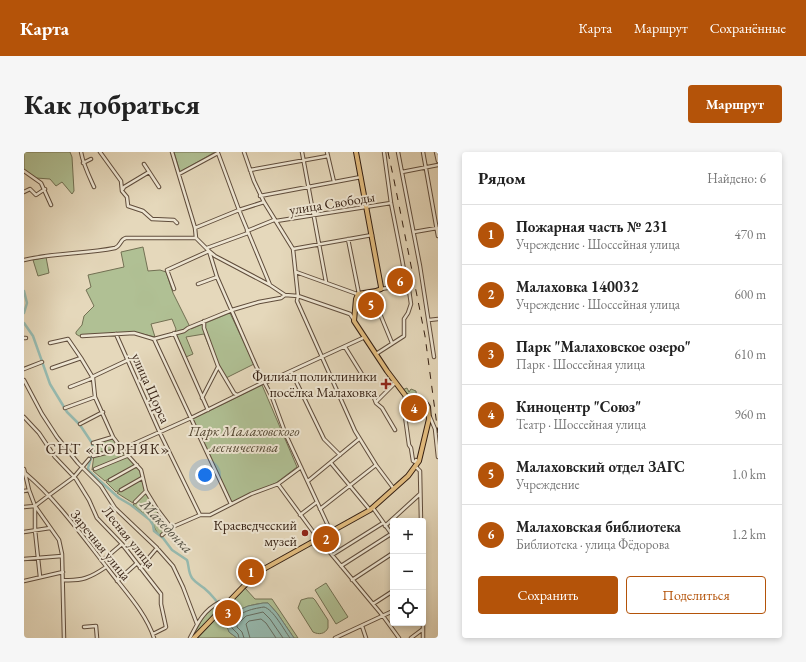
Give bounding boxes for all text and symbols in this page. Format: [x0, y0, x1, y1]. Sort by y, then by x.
text: Карта [20, 16, 69, 41]
text: Карта [579, 19, 612, 37]
text: Маршрут [634, 19, 688, 37]
text: Сохранённые [710, 19, 786, 37]
button: Маршрут [688, 85, 782, 123]
text: Как добраться [24, 86, 200, 122]
text: Рядом [478, 167, 526, 189]
text: Найдено: 6 [707, 170, 766, 187]
street label: улица Свободы [288, 187, 377, 219]
text: Пожарная часть № 231 [516, 217, 668, 236]
text: 1 [488, 226, 494, 243]
text: 470 m [735, 226, 766, 243]
text: Учреждение · Шоссейная улица [516, 236, 680, 253]
pin: 6 [387, 266, 413, 296]
text: Малаховка 140032 [516, 277, 639, 296]
text: 2 [488, 286, 494, 303]
text: 600 m [735, 286, 766, 303]
pin: 5 [358, 290, 384, 320]
text: Учреждение · Шоссейная улица [516, 296, 680, 313]
text: Парк "Малаховское озеро" [516, 337, 691, 356]
text: 3 [488, 346, 494, 363]
text: 610 m [735, 346, 766, 363]
street label: улица Щорса [127, 350, 175, 426]
text: Парк · Шоссейная улица [516, 356, 645, 373]
place label: Филиал поликлиники посёлка Малаховка [252, 367, 378, 401]
marker: Филиал поликлиники посёлка Малаховка [380, 378, 392, 390]
pin: 4 [401, 393, 427, 423]
text: Киноцентр "Союз" [516, 397, 641, 416]
text: 4 [488, 406, 494, 423]
text: 960 m [735, 406, 766, 423]
text: Театр · Шоссейная улица [516, 416, 646, 433]
park label: Парк Малаховского лесничества [187, 422, 300, 456]
district label: СНТ «ГОРНЯК» [45, 439, 171, 458]
text: Малаховский отдел ЗАГС [516, 457, 685, 476]
your location [195, 465, 215, 485]
text: 5 [488, 466, 494, 483]
text: 1.0 km [732, 466, 766, 483]
text: Учреждение [516, 476, 580, 493]
water label: Македонка [136, 494, 198, 557]
street label: Лесная улица [98, 502, 160, 572]
street label: Заречная улица [67, 506, 135, 585]
place label: Краеведческий музей [213, 516, 298, 550]
text: Малаховская библиотека [516, 517, 681, 536]
map controls [390, 518, 426, 626]
button: + [390, 518, 426, 554]
pin: 2 [313, 524, 339, 554]
text: 6 [488, 526, 494, 543]
text: 1.2 km [732, 526, 766, 543]
marker: Краеведческий музей [300, 528, 310, 538]
text: Библиотека · улица Фёдорова [516, 536, 669, 553]
button: − [390, 554, 426, 590]
pin: 1 [238, 557, 264, 587]
button: Сохранить [478, 576, 618, 614]
button: Поделиться [626, 576, 766, 614]
button: locate [390, 590, 426, 626]
pin: 3 [215, 598, 241, 628]

